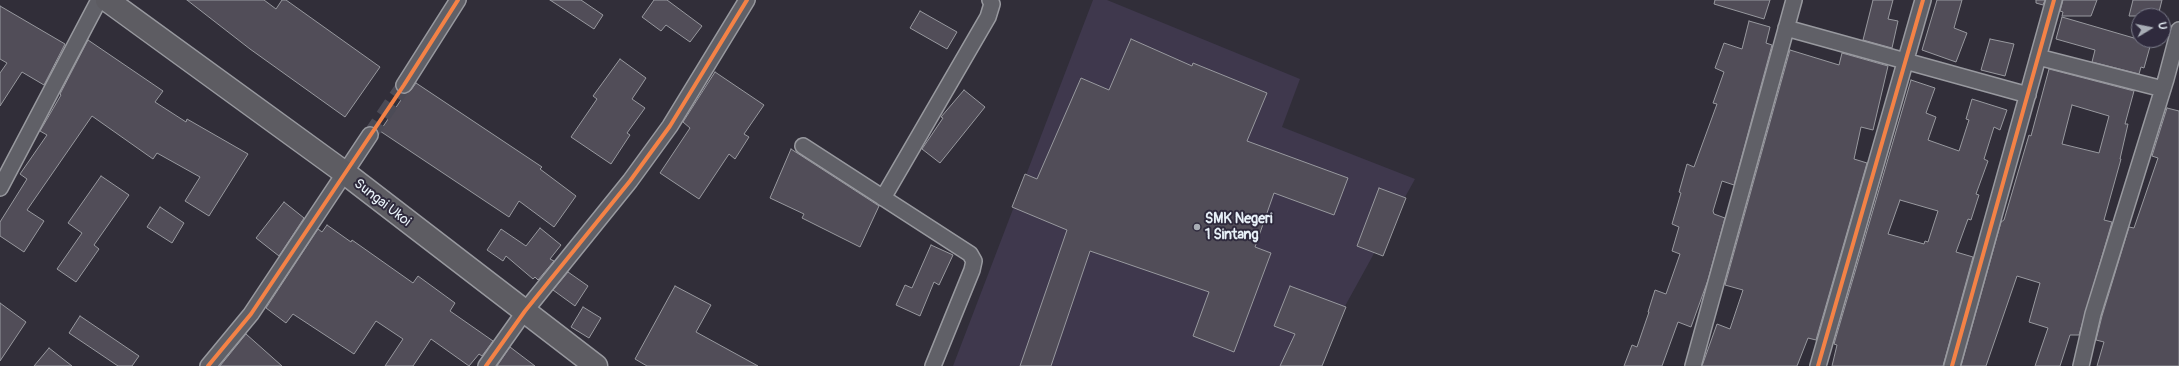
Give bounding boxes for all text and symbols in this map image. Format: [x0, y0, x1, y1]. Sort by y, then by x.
north arrow [2131, 8, 2171, 48]
text: U [2155, 21, 2169, 31]
street label: Sungai Ukoi [350, 176, 414, 230]
place label: SMK Negeri 1 Sintang [1205, 211, 1273, 244]
marker: SMK Negeri 1 Sintang [1192, 222, 1202, 232]

